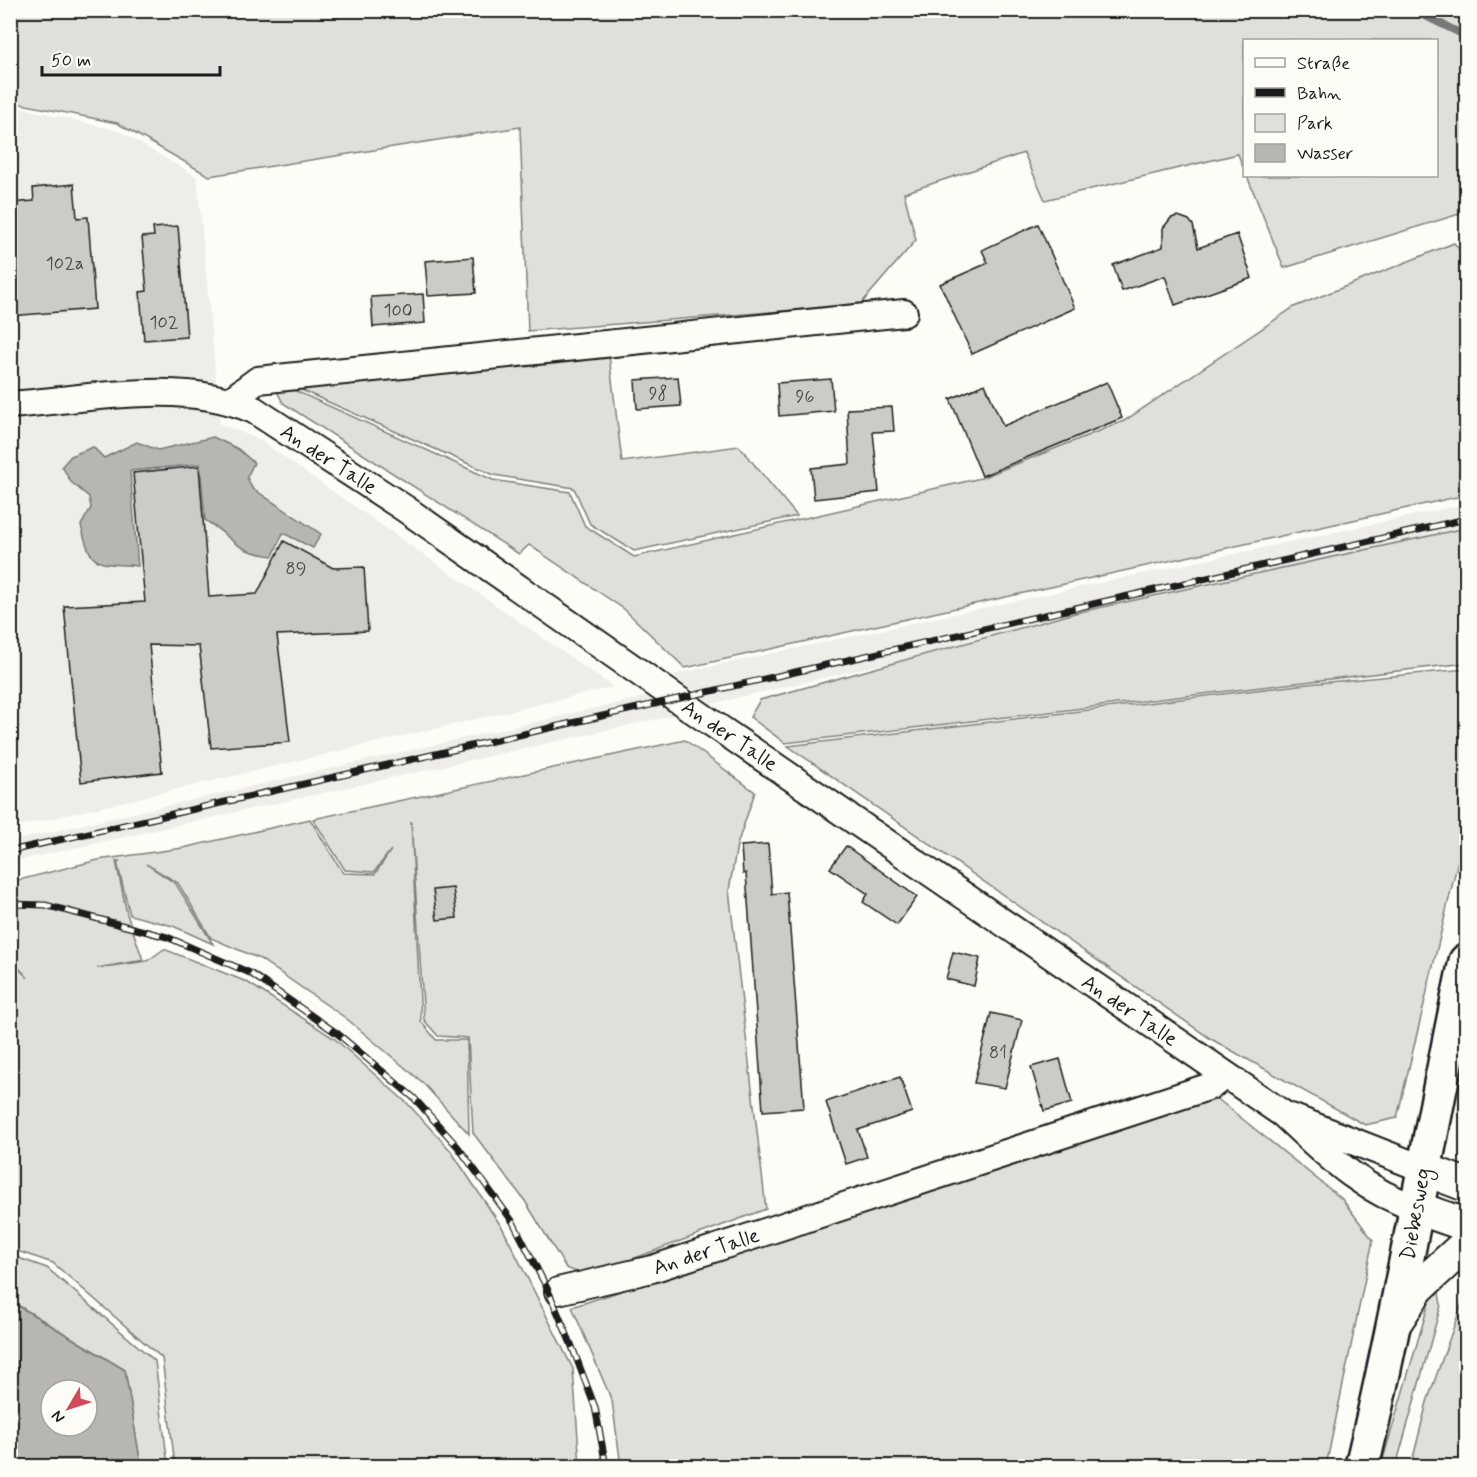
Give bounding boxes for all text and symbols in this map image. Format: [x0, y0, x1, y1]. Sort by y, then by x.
scale bar [42, 39, 220, 77]
legend [1243, 39, 1438, 177]
text: 50 m [51, 49, 91, 73]
text: Straße [1297, 52, 1350, 76]
text: Bahn [1297, 82, 1341, 106]
text: Park [1297, 112, 1333, 136]
text: Wasser [1297, 142, 1354, 166]
house number: 102a [46, 252, 84, 276]
house number: 100 [383, 299, 413, 323]
house number: 102 [149, 311, 179, 335]
house number: 98 [649, 382, 667, 406]
house number: 96 [796, 385, 814, 409]
street label: An der Talle [275, 418, 382, 502]
house number: 89 [286, 557, 306, 581]
street label: An der Talle [676, 693, 783, 778]
street label: An der Talle [1076, 968, 1183, 1053]
house number: 81 [989, 1041, 1007, 1065]
street label: Diebesweg [1394, 1166, 1439, 1263]
street label: An der Talle [650, 1222, 763, 1282]
north arrow [39, 1378, 99, 1438]
text: N [47, 1406, 70, 1427]

